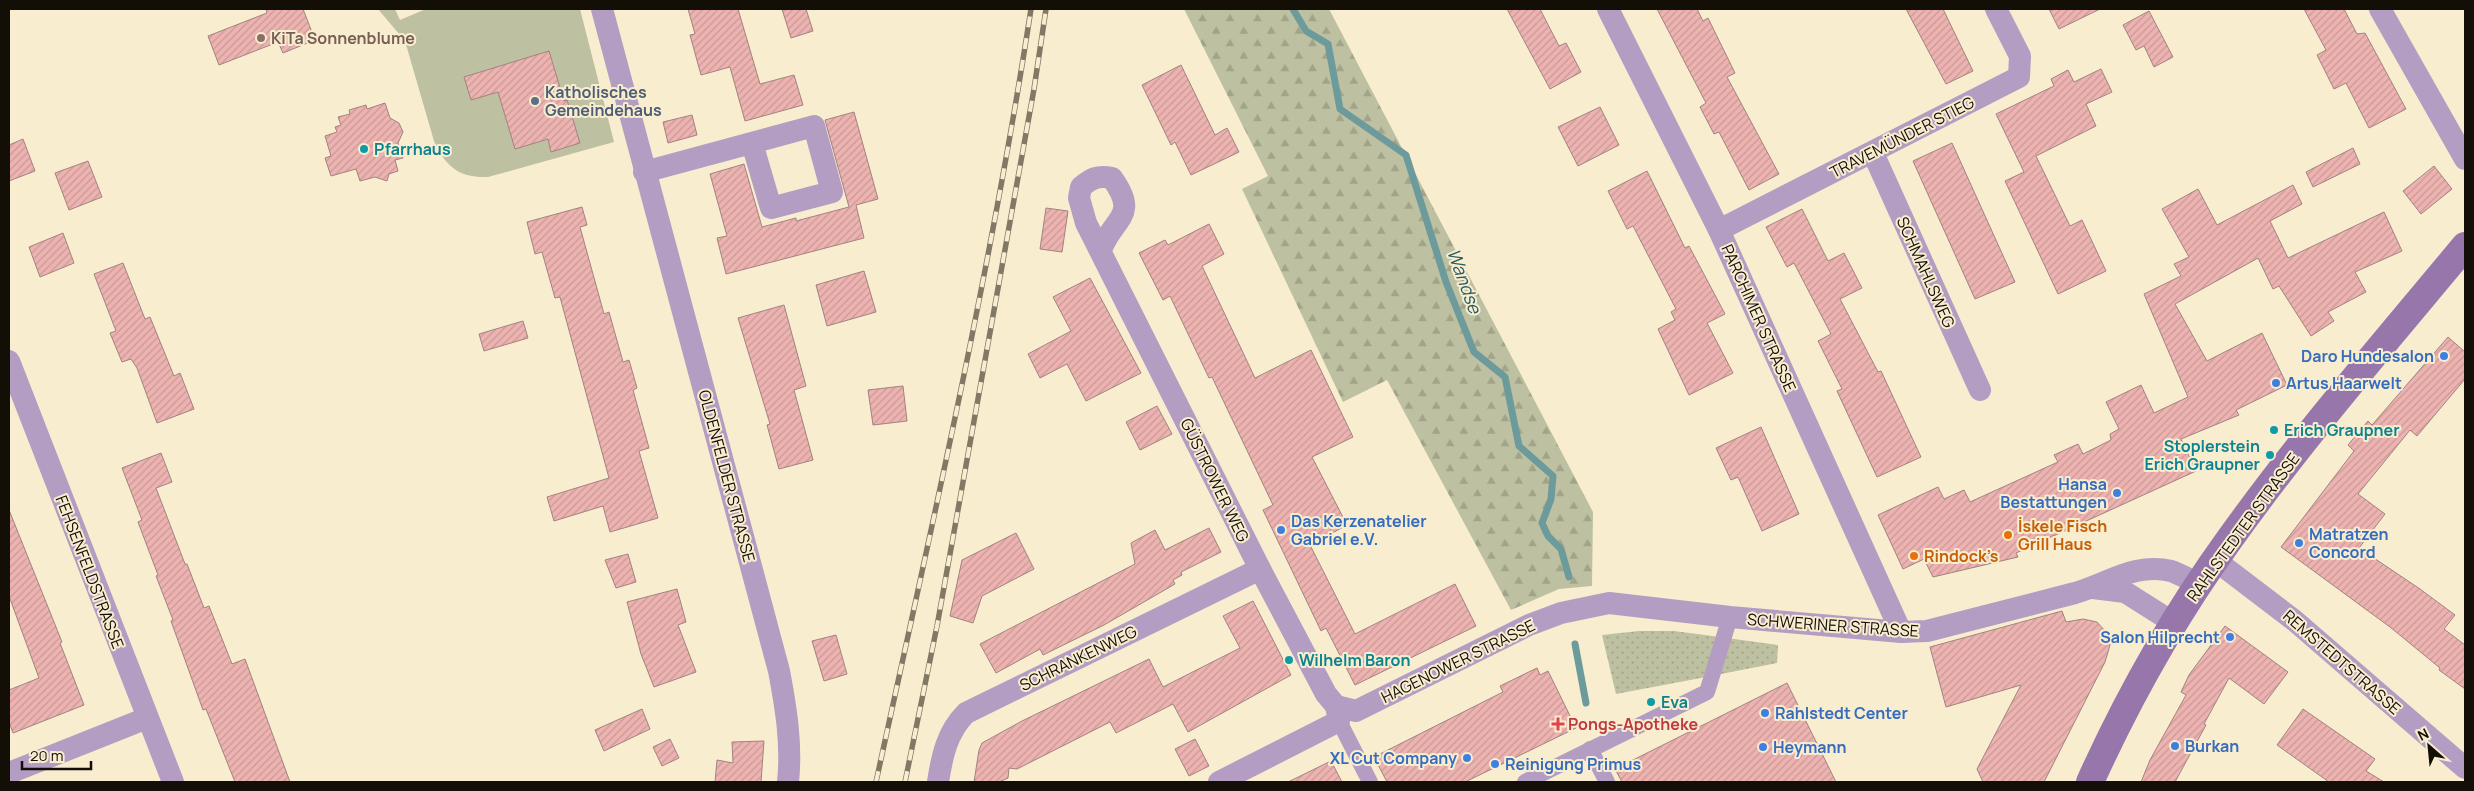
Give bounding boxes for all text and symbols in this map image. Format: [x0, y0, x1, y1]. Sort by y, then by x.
place label: KiTa Sonnenblume [271, 27, 415, 49]
marker: KiTa Sonnenblume [255, 32, 267, 44]
place label: Katholisches Gemeindehaus [545, 81, 662, 121]
street label: TRAVEMÜNDER STIEG [1826, 91, 1978, 183]
marker: Katholisches Gemeindehaus [529, 95, 541, 107]
place label: Pfarrhaus [374, 138, 451, 160]
marker: Pfarrhaus [358, 143, 370, 155]
street label: SCHMAHLSWEG [1892, 213, 1960, 331]
street label: PARCHIMER STRASSE [1717, 241, 1801, 395]
water label: Wandse [1442, 245, 1488, 318]
place label: Daro Hundesalon [2301, 345, 2434, 367]
marker: Daro Hundesalon [2438, 350, 2450, 362]
place label: Artus Haarwelt [2286, 372, 2402, 394]
marker: Artus Haarwelt [2270, 377, 2282, 389]
street label: OLDENFELDER STRASSE [693, 387, 761, 565]
street label: GÜSTROWER WEG [1176, 415, 1254, 545]
place label: Erich Graupner [2284, 419, 2400, 441]
marker: Erich Graupner [2268, 424, 2280, 436]
place label: Stoplerstein Erich Graupner [2144, 435, 2260, 475]
street label: RAHLSTEDTER STRASSE [2182, 448, 2304, 606]
marker: Stoplerstein Erich Graupner [2264, 449, 2276, 461]
place label: Hansa Bestattungen [2000, 473, 2107, 513]
marker: Hansa Bestattungen [2111, 487, 2123, 499]
street label: FEHSENFELDSTRASSE [51, 492, 129, 652]
place label: Das Kerzenatelier Gabriel e.V. [1291, 510, 1427, 550]
place label: İskele Fisch Grill Haus [2018, 515, 2107, 555]
place label: Matratzen Concord [2309, 523, 2388, 563]
marker: Das Kerzenatelier Gabriel e.V. [1275, 524, 1287, 536]
marker: İskele Fisch Grill Haus [2002, 529, 2014, 541]
marker: Matratzen Concord [2293, 537, 2305, 549]
place label: Rindock’s [1924, 545, 1999, 567]
marker: Rindock’s [1908, 550, 1920, 562]
street label: REMSTEDTSTRASSE [2278, 605, 2406, 719]
street label: SCHWERINER STRASSE [1746, 608, 1920, 642]
street label: HAGENOWER STRASSE [1377, 614, 1539, 708]
street label: SCHRANKENWEG [1016, 620, 1140, 696]
place label: Salon Hilprecht [2100, 626, 2220, 648]
marker: Salon Hilprecht [2224, 631, 2236, 643]
place label: Wilhelm Baron [1299, 649, 1410, 671]
marker: Wilhelm Baron [1283, 654, 1295, 666]
place label: Eva [1661, 691, 1688, 713]
marker: Eva [1645, 696, 1657, 708]
place label: Rahlstedt Center [1775, 702, 1908, 724]
marker: Rahlstedt Center [1759, 707, 1771, 719]
place label: Pongs-Apotheke [1568, 713, 1698, 735]
marker: Pongs-Apotheke [1552, 718, 1564, 730]
north arrow [2404, 721, 2454, 771]
text: N [2414, 723, 2432, 745]
place label: Burkan [2185, 735, 2239, 757]
place label: Heymann [1773, 736, 1847, 758]
scale bar [22, 738, 91, 770]
marker: Burkan [2169, 740, 2181, 752]
marker: Heymann [1757, 741, 1769, 753]
text: 20 m [30, 745, 63, 766]
place label: XL Cut Company [1330, 747, 1457, 769]
marker: XL Cut Company [1461, 752, 1473, 764]
place label: Reinigung Primus [1505, 753, 1642, 775]
marker: Reinigung Primus [1489, 758, 1501, 770]

